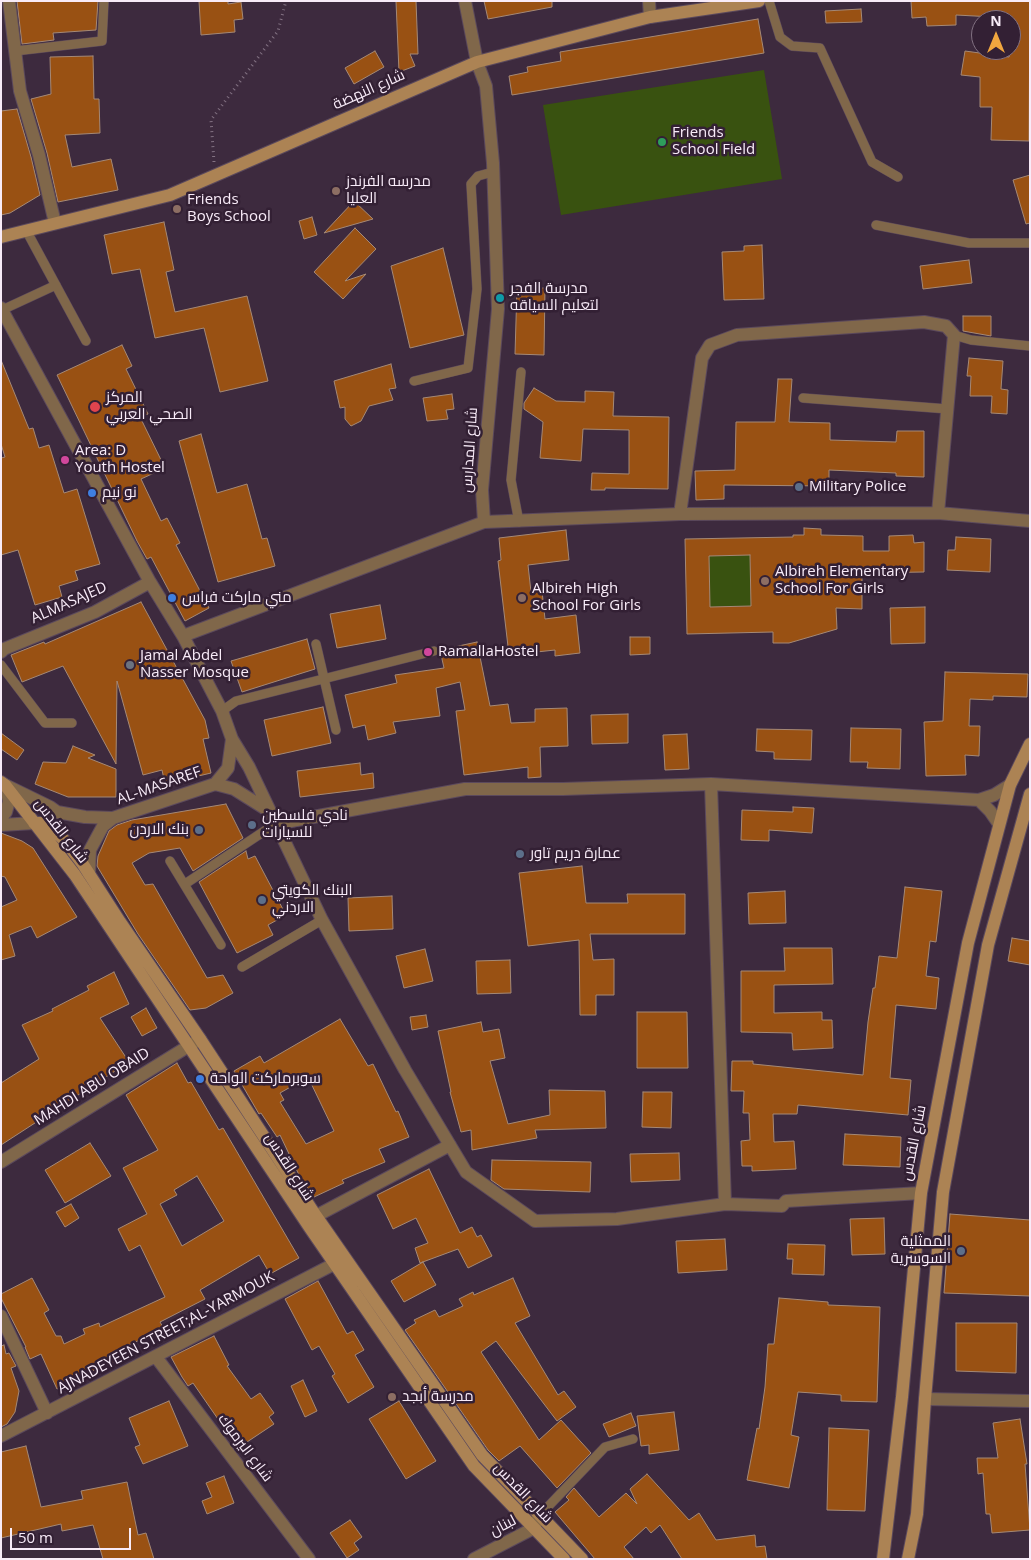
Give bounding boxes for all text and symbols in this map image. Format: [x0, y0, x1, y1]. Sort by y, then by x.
north arrow [971, 10, 1021, 60]
text: N [990, 11, 1002, 30]
street label: شارع النهضة [330, 66, 408, 114]
place label: Friends School Field [672, 124, 755, 159]
marker: Friends School Field [656, 136, 668, 148]
place label: مدرسه الفرندز العليا [346, 173, 431, 208]
marker: مدرسه الفرندز العليا [330, 185, 342, 197]
place label: Friends Boys School [187, 191, 271, 226]
marker: Friends Boys School [171, 203, 183, 215]
place label: مدرسة الفجر لتعليم السياقه [510, 280, 599, 315]
marker: مدرسة الفجر لتعليم السياقه [494, 292, 506, 304]
place label: المركز الصحي العربي [106, 389, 193, 424]
marker: المركز الصحي العربي [88, 400, 102, 414]
street label: شارع المدارس [458, 407, 482, 493]
place label: Area: D Youth Hostel [75, 442, 165, 477]
marker: Area: D Youth Hostel [59, 454, 71, 466]
place label: Military Police [809, 478, 906, 496]
marker: Military Police [793, 481, 805, 493]
place label: نو نيم [102, 484, 137, 502]
marker: نو نيم [86, 487, 98, 499]
place label: Albireh Elementary School For Girls [775, 563, 908, 598]
marker: Albireh Elementary School For Girls [759, 575, 771, 587]
street label: ALMASAJED [28, 578, 110, 628]
place label: Albireh High School For Girls [532, 580, 641, 615]
place label: مني ماركت فراس [182, 589, 292, 607]
marker: مني ماركت فراس [166, 592, 178, 604]
marker: Albireh High School For Girls [516, 592, 528, 604]
place label: RamallaHostel [438, 643, 539, 661]
marker: RamallaHostel [422, 646, 434, 658]
place label: Jamal Abdel Nasser Mosque [140, 647, 249, 682]
marker: Jamal Abdel Nasser Mosque [124, 659, 136, 671]
street label: AL-MASAREF [114, 763, 204, 809]
street label: شارع القدس [30, 795, 92, 867]
place label: نادي فلسطين للسيارات [262, 807, 348, 842]
marker: نادي فلسطين للسيارات [246, 819, 258, 831]
place label: بنك الاردن [130, 821, 189, 839]
marker: بنك الاردن [193, 824, 205, 836]
place label: عمارة دريم تاور [530, 845, 621, 863]
marker: عمارة دريم تاور [514, 848, 526, 860]
place label: البنك الكويتي الاردني [272, 882, 353, 917]
marker: البنك الكويتي الاردني [256, 894, 268, 906]
street label: MAHDI ABU OBAID [31, 1044, 153, 1130]
place label: سوبرماركت الواحة [210, 1070, 321, 1088]
marker: سوبرماركت الواحة [194, 1073, 206, 1085]
street label: شارع القدس [898, 1104, 930, 1182]
street label: شارع القدس [261, 1130, 317, 1204]
place label: الممثلية السوسرية [891, 1233, 951, 1268]
marker: الممثلية السوسرية [955, 1245, 967, 1257]
street label: AJNADEYEEN STREET;AL-YARMOUK [55, 1268, 277, 1398]
place label: مدرسة أبجد [402, 1388, 474, 1406]
marker: مدرسة أبجد [386, 1391, 398, 1403]
street label: شارع اليرموك [214, 1411, 276, 1485]
street label: شارع القدس [490, 1459, 556, 1527]
street label: لبنان [487, 1512, 519, 1540]
scale bar [12, 1518, 134, 1550]
text: 50 m [18, 1527, 53, 1547]

